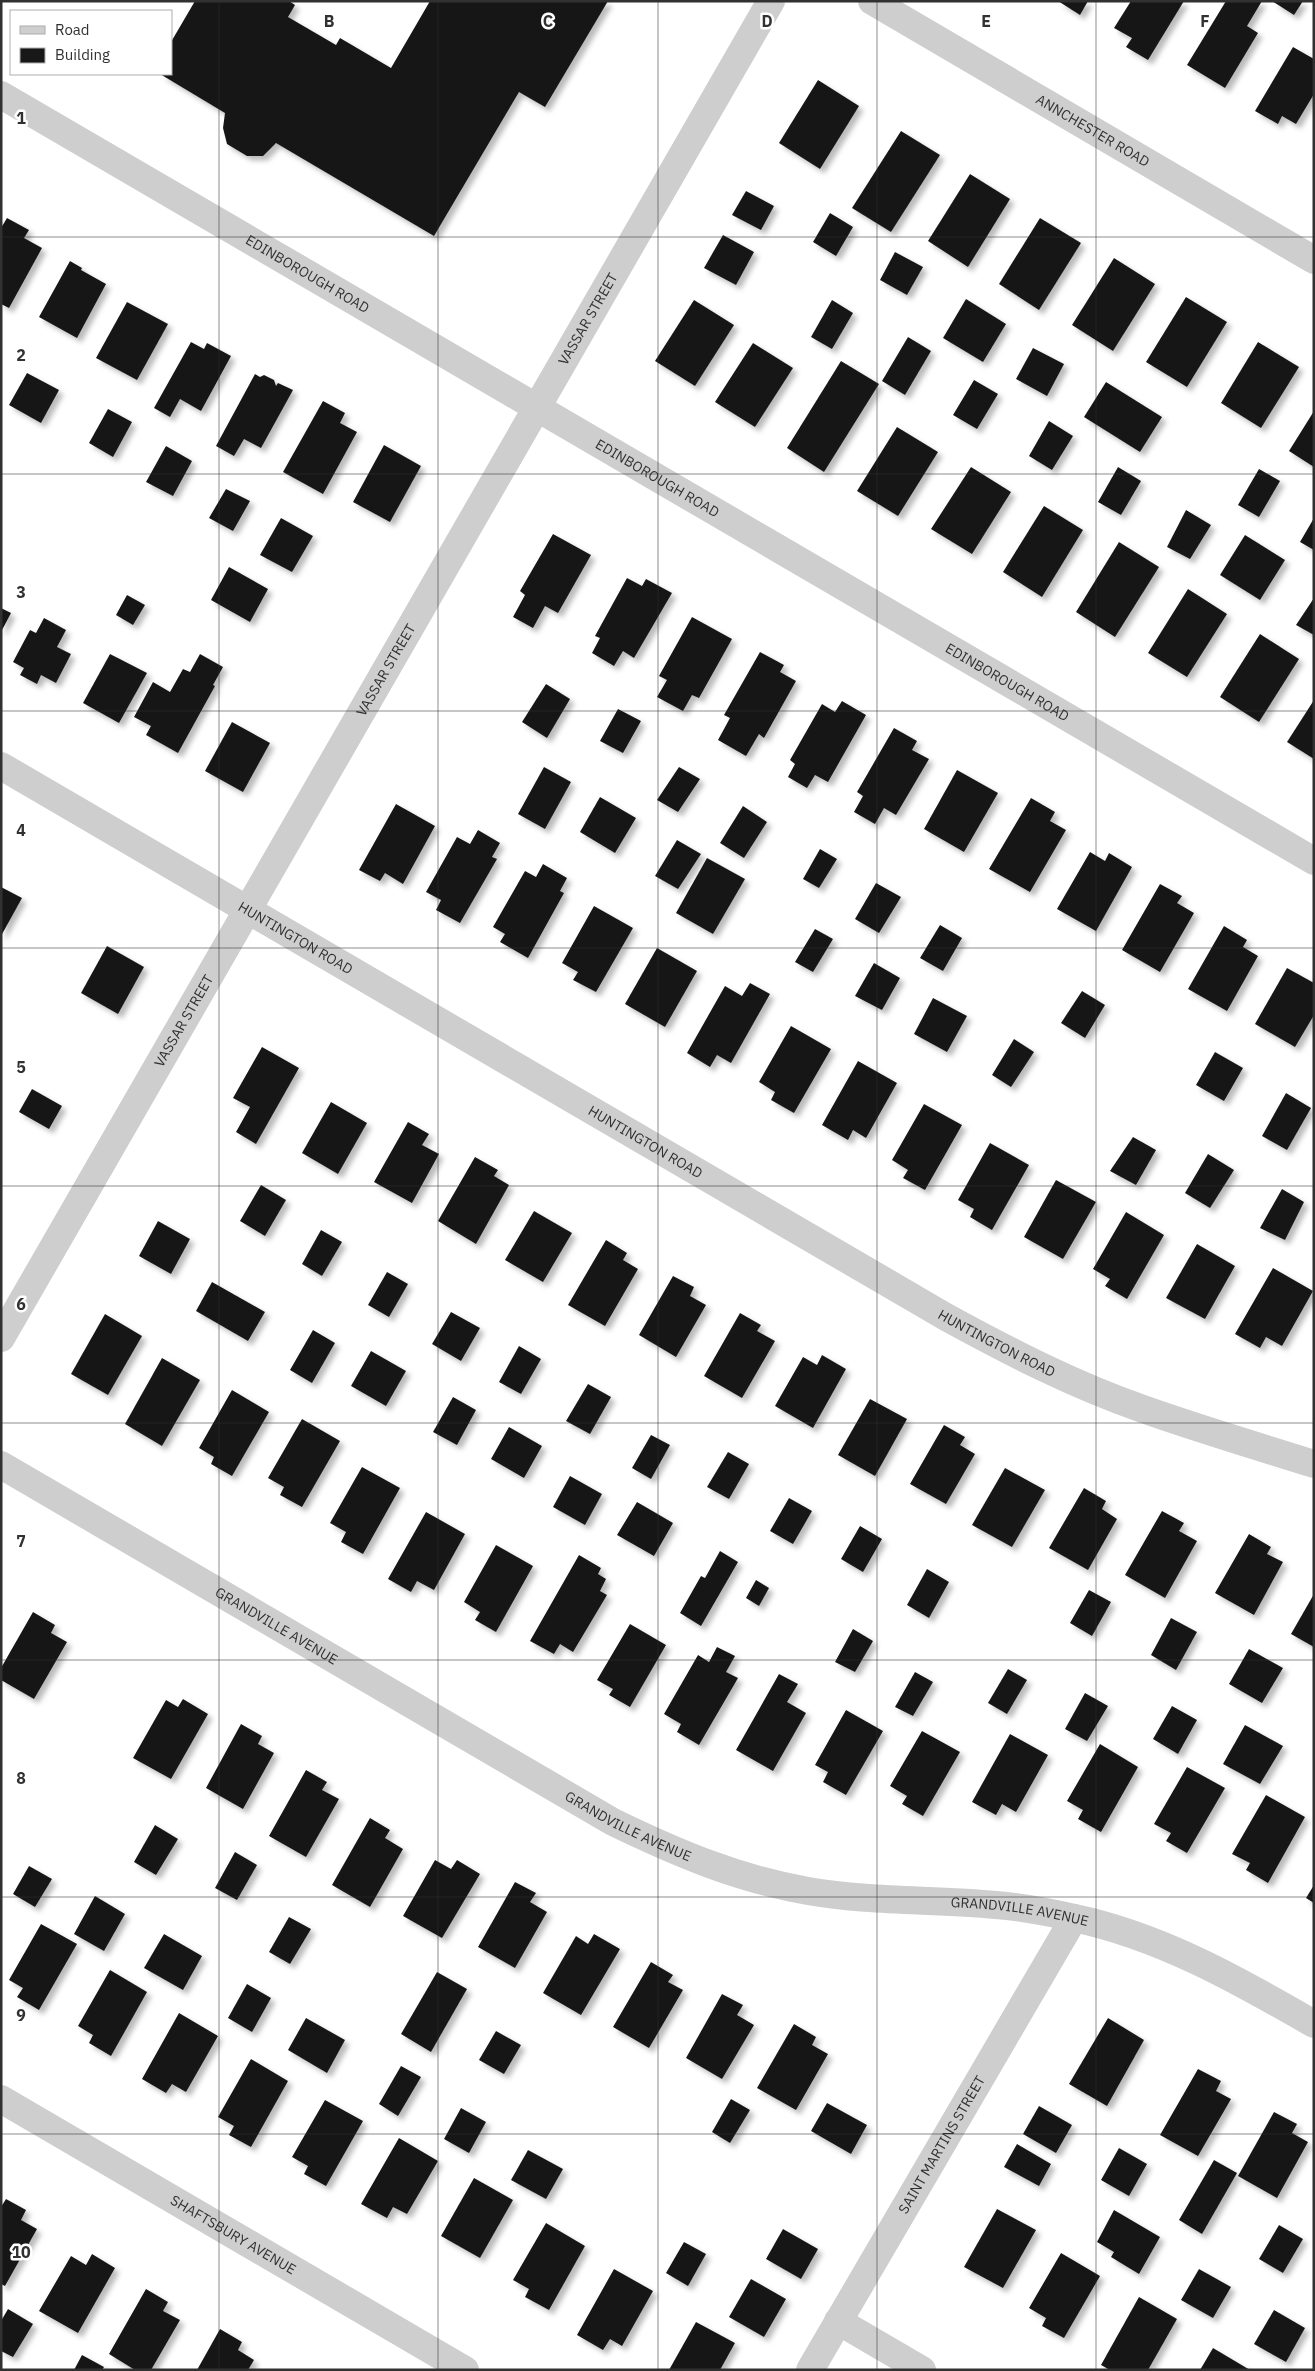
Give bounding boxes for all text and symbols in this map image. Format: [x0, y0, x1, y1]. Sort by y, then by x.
legend [10, 10, 172, 75]
text: B [324, 11, 335, 31]
text: C [543, 11, 553, 31]
text: D [761, 11, 773, 31]
text: E [981, 11, 991, 31]
text: F [1200, 11, 1210, 31]
text: Road [55, 20, 90, 39]
text: Building [55, 45, 110, 64]
street label: ANNCHESTER ROAD [1033, 90, 1153, 171]
text: 1 [16, 108, 26, 128]
street label: EDINBOROUGH ROAD [243, 231, 373, 317]
street label: VASSAR STREET [554, 270, 622, 368]
text: 2 [16, 345, 26, 365]
street label: EDINBOROUGH ROAD [592, 435, 723, 521]
text: 3 [16, 582, 26, 602]
street label: VASSAR STREET [352, 620, 419, 719]
street label: EDINBOROUGH ROAD [942, 639, 1072, 725]
text: 4 [16, 820, 26, 840]
street label: HUNTINGTON ROAD [235, 897, 356, 978]
street label: VASSAR STREET [150, 971, 217, 1070]
text: 5 [16, 1057, 26, 1077]
street label: HUNTINGTON ROAD [585, 1101, 706, 1182]
text: 6 [16, 1294, 26, 1314]
street label: HUNTINGTON ROAD [935, 1305, 1058, 1381]
text: 7 [16, 1531, 26, 1551]
street label: GRANDVILLE AVENUE [212, 1583, 341, 1669]
text: 8 [16, 1768, 26, 1788]
street label: GRANDVILLE AVENUE [562, 1787, 694, 1865]
street label: GRANDVILLE AVENUE [950, 1893, 1090, 1930]
text: 9 [16, 2005, 26, 2025]
street label: SAINT MARTINS STREET [894, 2072, 989, 2217]
street label: SHAFTSBURY AVENUE [167, 2191, 299, 2278]
text: 10 [11, 2242, 31, 2262]

